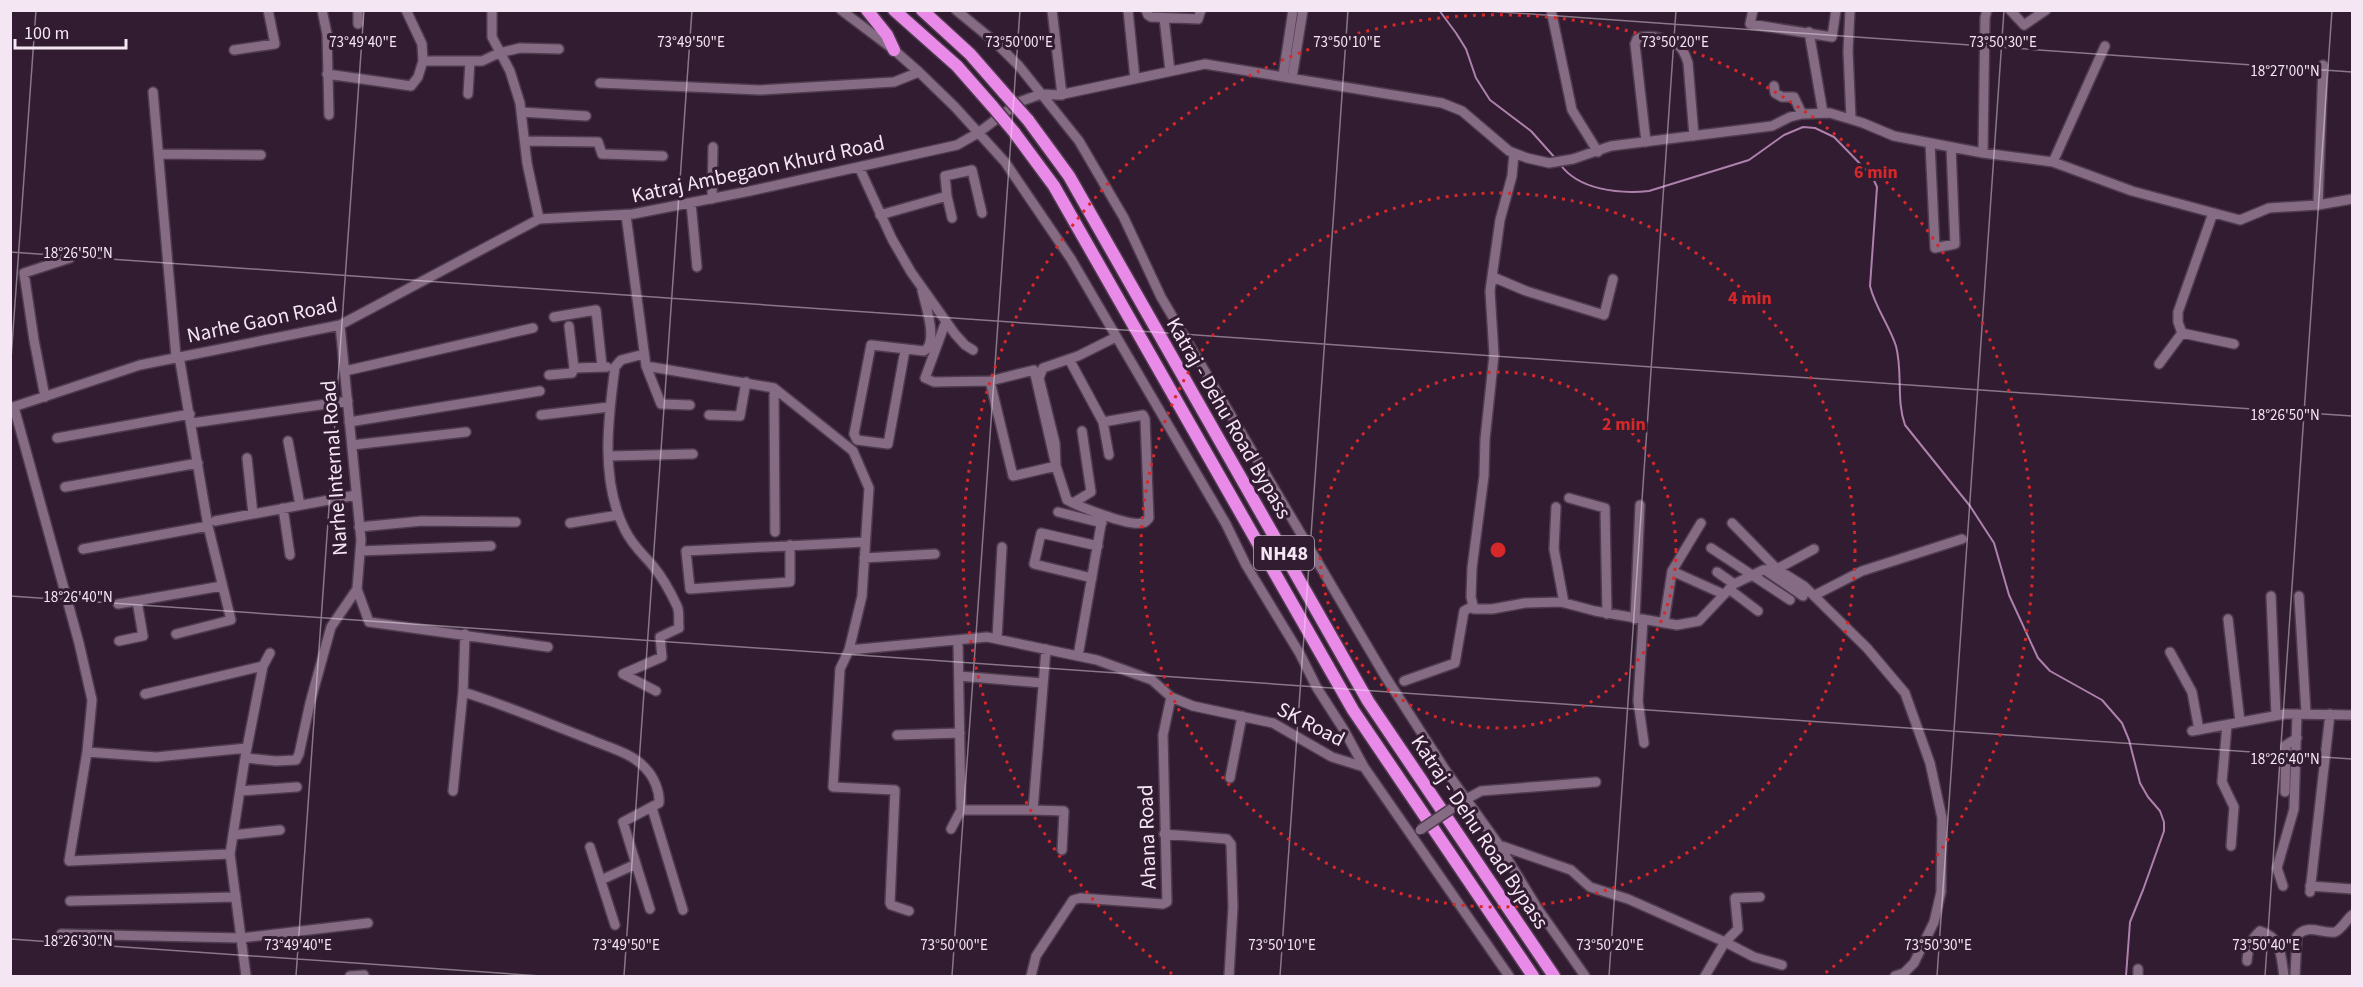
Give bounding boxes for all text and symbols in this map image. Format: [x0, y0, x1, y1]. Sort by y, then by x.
scale bar [15, 12, 126, 50]
text: 100 m [24, 21, 69, 46]
text: 73°49'40"E [329, 32, 397, 53]
text: 73°49'50"E [657, 32, 725, 53]
text: 73°50'00"E [985, 32, 1053, 53]
text: 73°50'10"E [1313, 32, 1381, 53]
text: 73°50'20"E [1641, 32, 1709, 53]
text: 73°50'30"E [1969, 32, 2037, 53]
text: 18°27'00"N [2250, 61, 2320, 82]
street label: Katraj Ambegaon Khurd Road [629, 128, 887, 210]
text: 6 min [1854, 160, 1898, 185]
text: 18°26'50"N [43, 243, 113, 264]
text: 4 min [1728, 286, 1772, 311]
street label: Narhe Gaon Road [184, 289, 340, 351]
street label: Katraj - Dehu Road Bypass [1159, 312, 1299, 524]
street label: Narhe Internal Road [313, 379, 355, 557]
text: 18°26'50"N [2250, 405, 2320, 426]
text: 2 min [1602, 412, 1646, 437]
road number: NH48 [1254, 536, 1314, 570]
centre of rings [1488, 540, 1508, 560]
text: 18°26'40"N [43, 587, 113, 608]
street label: SK Road [1272, 694, 1350, 754]
street label: Katraj - Dehu Road Bypass [1404, 729, 1556, 935]
text: 18°26'40"N [2250, 749, 2320, 770]
street label: Ahana Road [1130, 784, 1164, 890]
text: 18°26'30"N [43, 931, 113, 952]
text: 73°49'40"E [264, 935, 332, 956]
text: 73°49'50"E [592, 935, 660, 956]
text: 73°50'00"E [920, 935, 988, 956]
text: 73°50'10"E [1248, 935, 1316, 956]
text: 73°50'20"E [1576, 935, 1644, 956]
text: 73°50'30"E [1904, 935, 1972, 956]
text: 73°50'40"E [2232, 935, 2300, 956]

